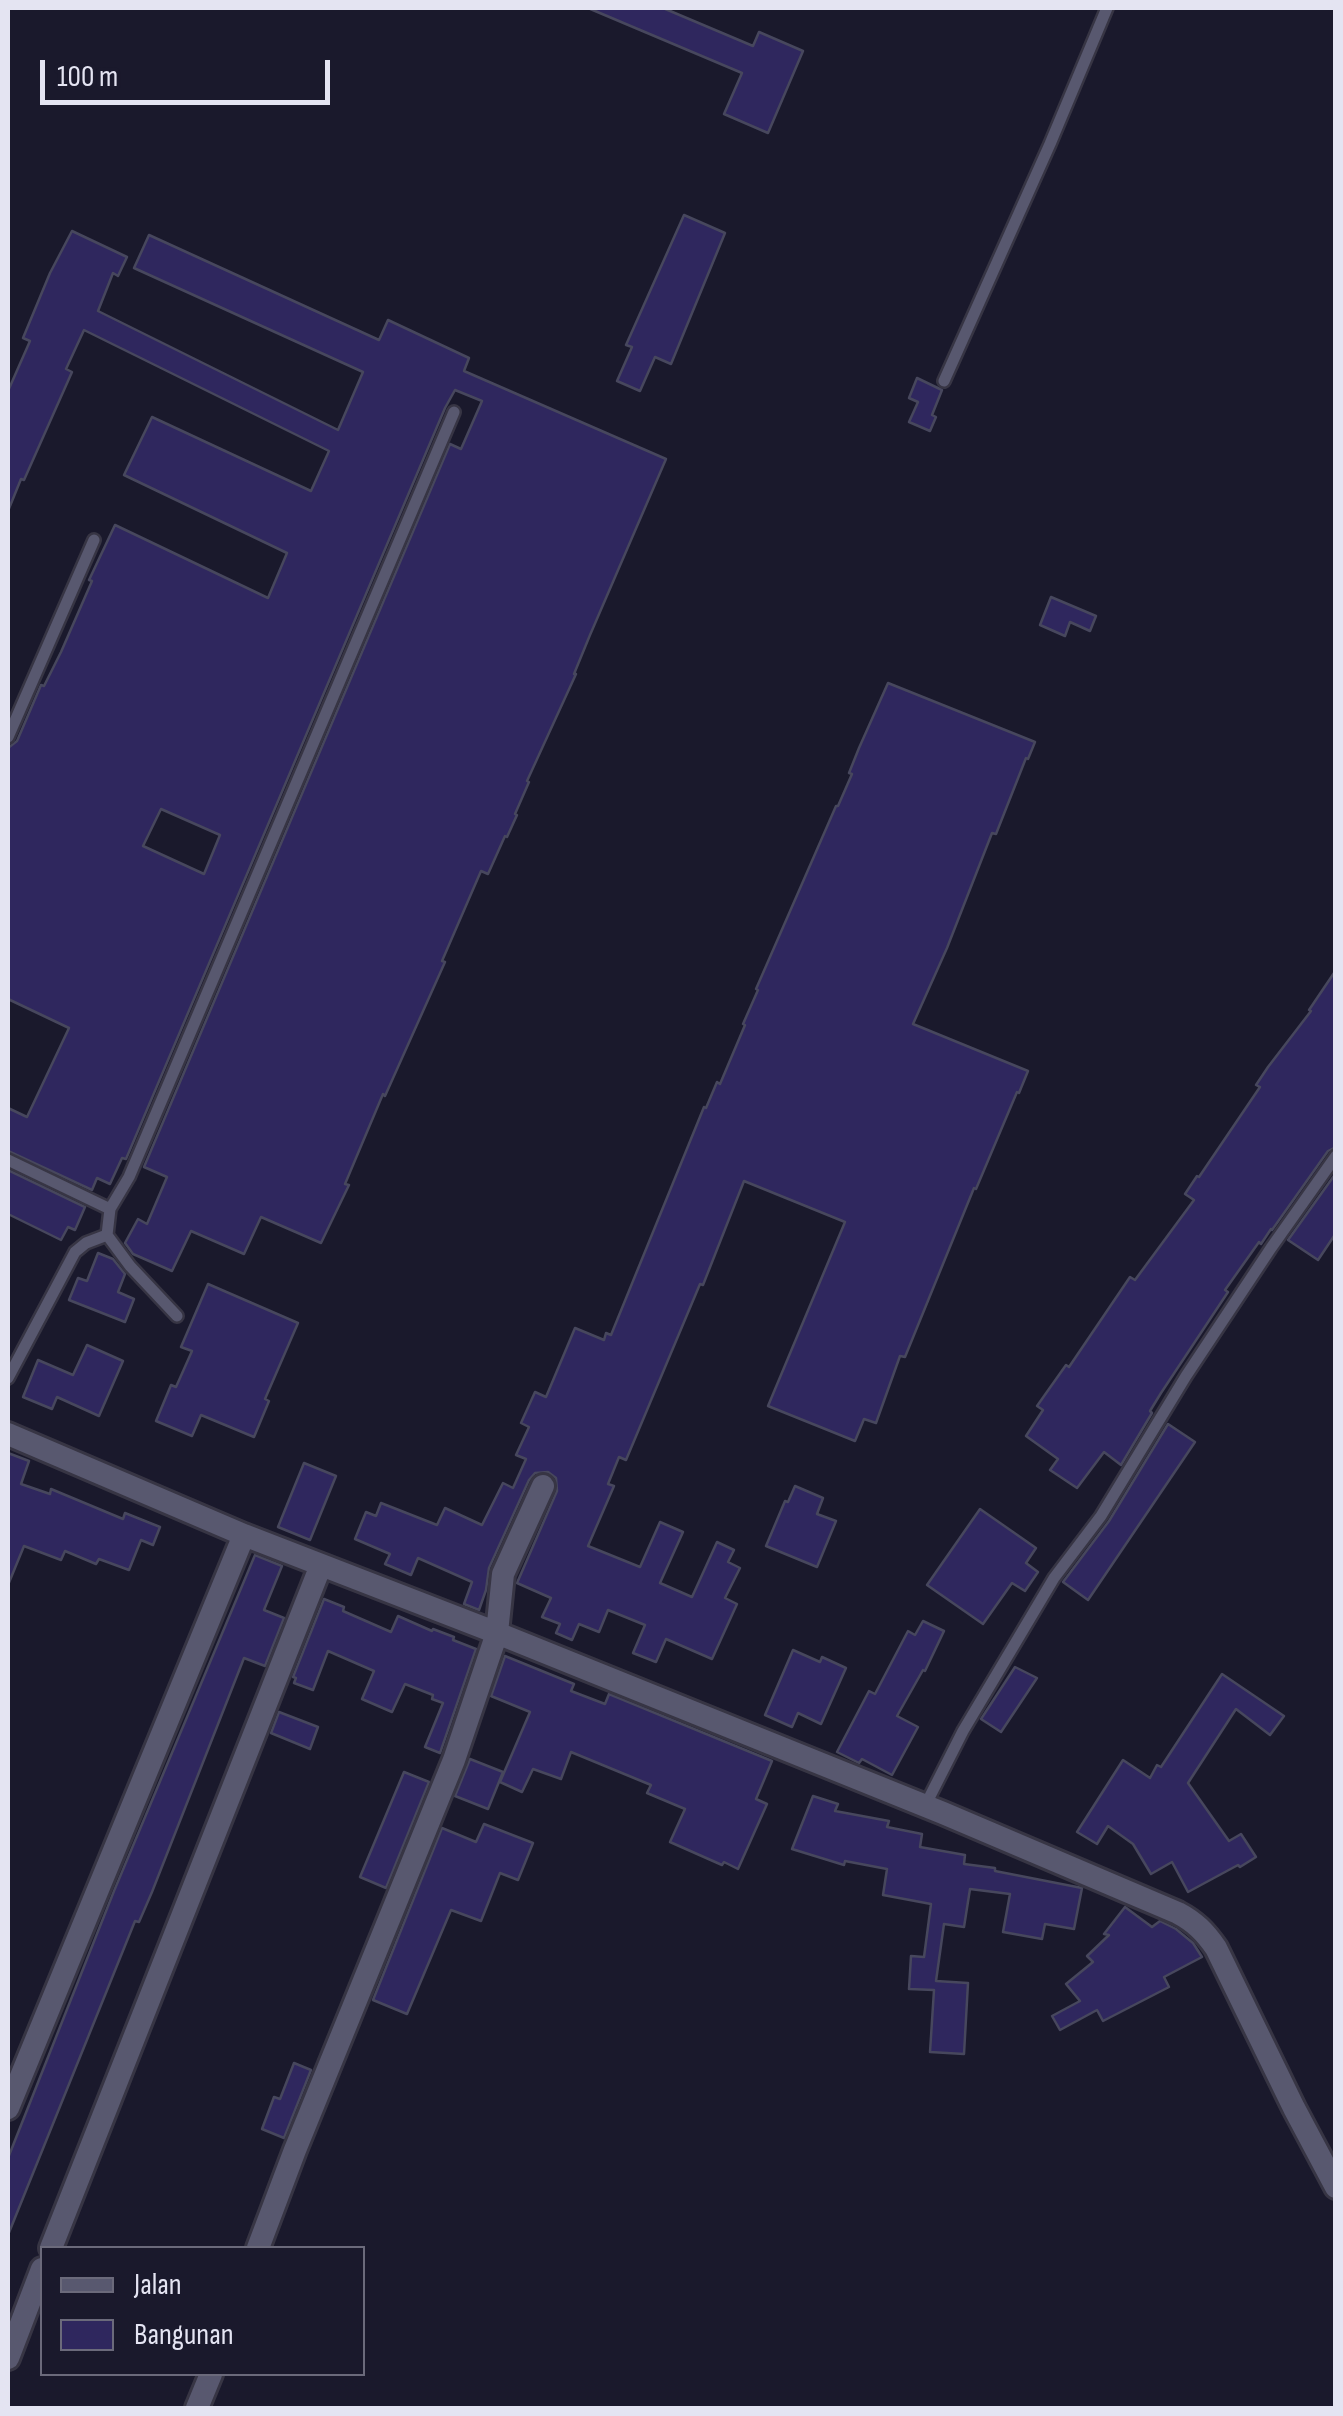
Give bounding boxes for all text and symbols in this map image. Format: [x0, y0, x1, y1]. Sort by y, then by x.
scale bar [45, 40, 335, 102]
text: 100 m [57, 59, 118, 95]
legend [40, 2246, 365, 2376]
text: Jalan [134, 2267, 182, 2303]
text: Bangunan [134, 2317, 234, 2353]

